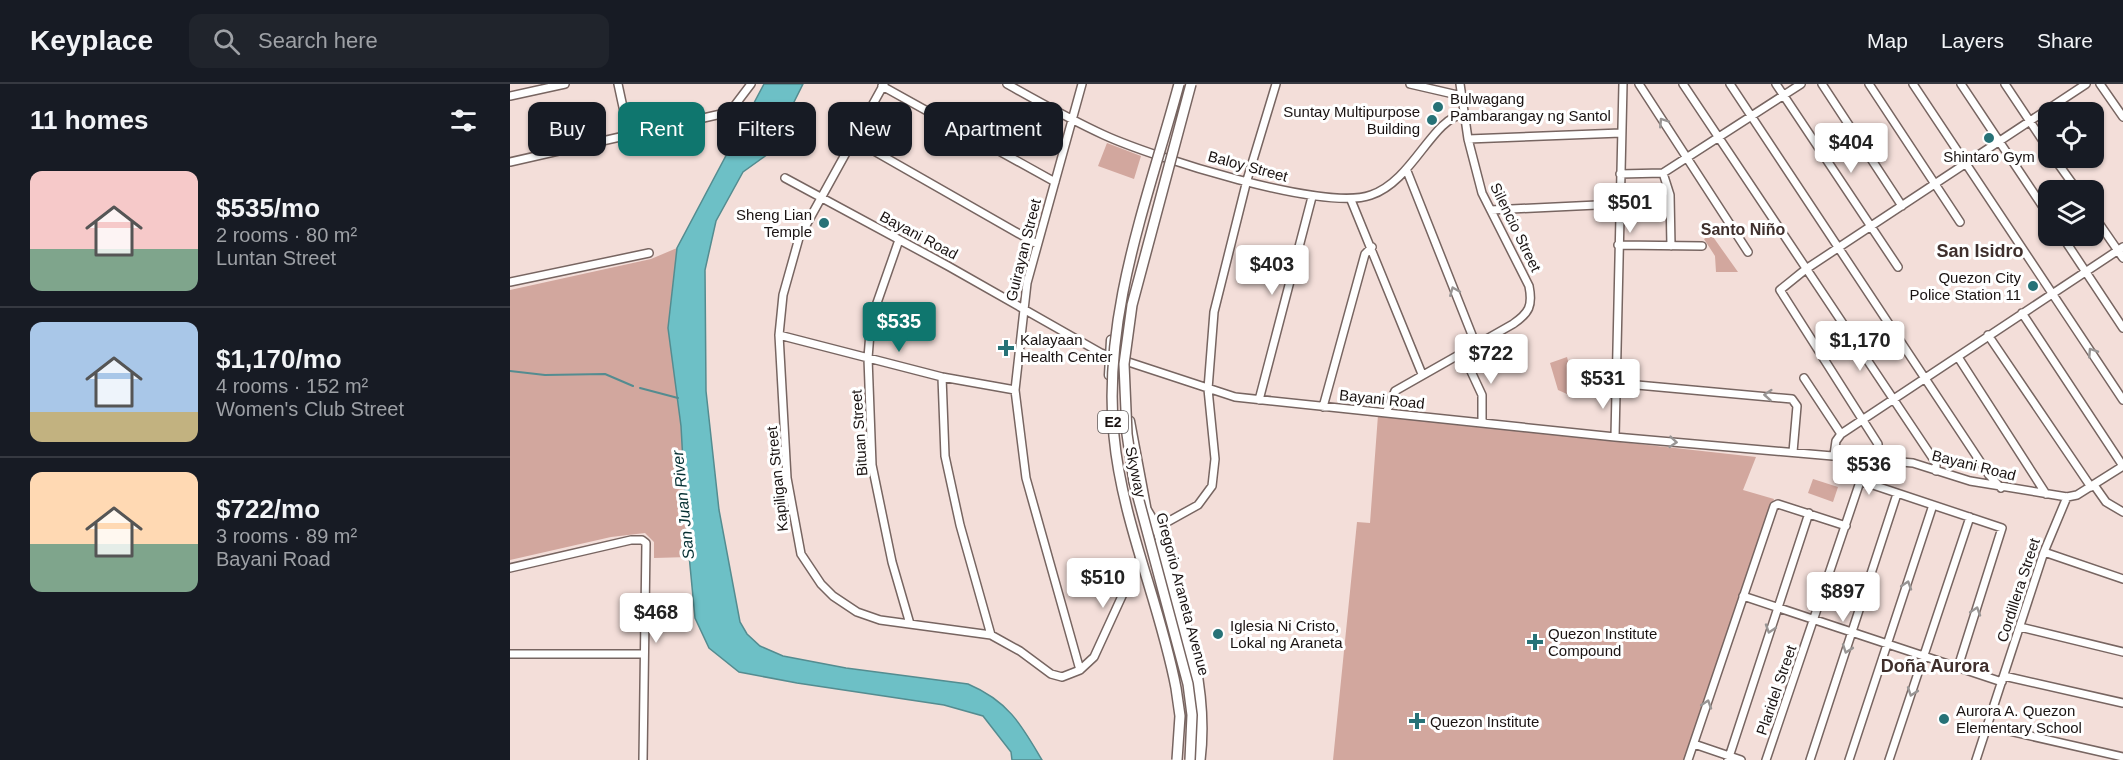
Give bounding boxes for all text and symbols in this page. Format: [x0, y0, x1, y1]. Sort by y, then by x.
search box [189, 14, 609, 68]
text: Keyplace [30, 25, 153, 56]
icon: search [210, 25, 243, 58]
text: Search here [258, 28, 378, 53]
text: Map [1867, 29, 1908, 52]
text: Layers [1941, 29, 2004, 52]
text: Share [2037, 29, 2093, 52]
place label: Bulwagang Pambarangay ng Santol [1450, 90, 1611, 124]
marker: Bulwagang Pambarangay ng Santol [1431, 100, 1445, 114]
chip: Buy [528, 102, 606, 156]
chip: Rent [618, 102, 705, 156]
chip: Filters [717, 102, 816, 156]
chip: New [828, 102, 912, 156]
chip: Apartment [924, 102, 1063, 156]
map controls [2038, 102, 2104, 246]
button: locate [2038, 102, 2104, 168]
place label: Suntay Multipurpose Building [1283, 103, 1420, 137]
icon: filters [447, 104, 480, 137]
text: 11 homes [30, 105, 149, 135]
marker: Suntay Multipurpose Building [1425, 113, 1439, 127]
one-way arrow [1659, 118, 1670, 129]
pin: $404 [1815, 123, 1887, 174]
text: $404 [1829, 131, 1873, 153]
marker: Shintaro Gym [1982, 131, 1996, 145]
street label: Baloy Street [1206, 147, 1290, 185]
place label: Shintaro Gym [1943, 148, 2035, 165]
street label: Silencio Street [1487, 180, 1545, 275]
button: layers [2038, 180, 2104, 246]
pin: $501 [1594, 183, 1666, 234]
text: $501 [1608, 191, 1652, 213]
text: $535/mo [216, 193, 320, 223]
icon: home [78, 195, 150, 267]
street label: Guirayan Street [1002, 196, 1044, 303]
place label: Sheng Lian Temple [736, 206, 812, 240]
street label: Bayani Road [877, 207, 961, 263]
marker: Sheng Lian Temple [817, 216, 831, 230]
district label: Santo Niño [1701, 221, 1785, 238]
text: 2 rooms · 80 m² [216, 224, 357, 246]
district label: San Isidro [1936, 241, 2024, 261]
pin: $403 [1236, 245, 1308, 296]
text: Luntan Street [216, 247, 336, 269]
text: $403 [1250, 253, 1294, 275]
place label: Quezon City Police Station 11 [1910, 269, 2021, 303]
marker: Quezon City Police Station 11 [2026, 279, 2040, 293]
one-way arrow [1449, 286, 1461, 297]
pin: $535 [863, 302, 935, 353]
text: $535 [877, 310, 921, 332]
pin: $1,170 [1811, 321, 1909, 372]
text: $1,170 [1829, 329, 1891, 351]
place label: Kalayaan Health Center [1020, 331, 1113, 365]
pin: $722 [1455, 334, 1527, 385]
marker: Kalayaan Health Center [997, 339, 1015, 357]
text: $722 [1469, 342, 1513, 364]
text: $1,170/mo [216, 344, 342, 374]
icon: home [78, 346, 150, 418]
one-way arrow [2088, 348, 2099, 359]
pin: $531 [1567, 359, 1639, 410]
text: $531 [1581, 367, 1625, 389]
text: 4 rooms · 152 m² [216, 375, 368, 397]
street label: Bayani Road [1338, 386, 1426, 412]
street label: Bituan Street [847, 388, 871, 477]
one-way arrow [1763, 389, 1772, 402]
text: Women's Club Street [216, 398, 404, 420]
road number: E2 [1098, 411, 1128, 433]
street label: Kapiligan Street [763, 425, 791, 533]
one-way arrow [1669, 435, 1678, 448]
street label: Skyway [1122, 445, 1150, 500]
pin: $536 [1833, 445, 1905, 496]
street label: Bayani Road [1930, 446, 2018, 484]
water label: San Juan River [669, 449, 697, 560]
text: $536 [1847, 453, 1891, 475]
text: $722/mo [216, 494, 320, 524]
icon: home [78, 496, 150, 568]
street label: Gregorio Araneta Avenue [1153, 511, 1213, 677]
text: 3 rooms · 89 m² [216, 525, 357, 547]
street label: Cordillera Street [1993, 535, 2043, 644]
text: Bayani Road [216, 548, 331, 570]
pin: $510 [1067, 558, 1139, 609]
text: $510 [1081, 566, 1125, 588]
pin: $897 [1807, 572, 1879, 623]
text: $897 [1821, 580, 1865, 602]
one-way arrow [1900, 580, 1912, 591]
pin: $468 [620, 593, 692, 644]
text: $468 [634, 601, 678, 623]
one-way arrow [1969, 606, 1982, 617]
place label: Iglesia Ni Cristo, Lokal ng Araneta [1230, 617, 1343, 651]
one-way arrow [1765, 623, 1778, 634]
place label: Quezon Institute Compound [1548, 625, 1657, 659]
marker: Iglesia Ni Cristo, Lokal ng Araneta [1211, 627, 1225, 641]
marker: Quezon Institute Compound [1526, 633, 1544, 651]
street label: Plaridel Street [1753, 642, 1800, 737]
one-way arrow [1842, 643, 1854, 654]
district label: Doña Aurora [1881, 656, 1990, 676]
one-way arrow [1907, 686, 1920, 697]
one-way arrow [1699, 700, 1712, 710]
place label: Aurora A. Quezon Elementary School [1956, 702, 2082, 736]
marker: Quezon Institute [1408, 712, 1426, 730]
marker: Aurora A. Quezon Elementary School [1937, 712, 1951, 726]
place label: Quezon Institute [1430, 713, 1539, 730]

